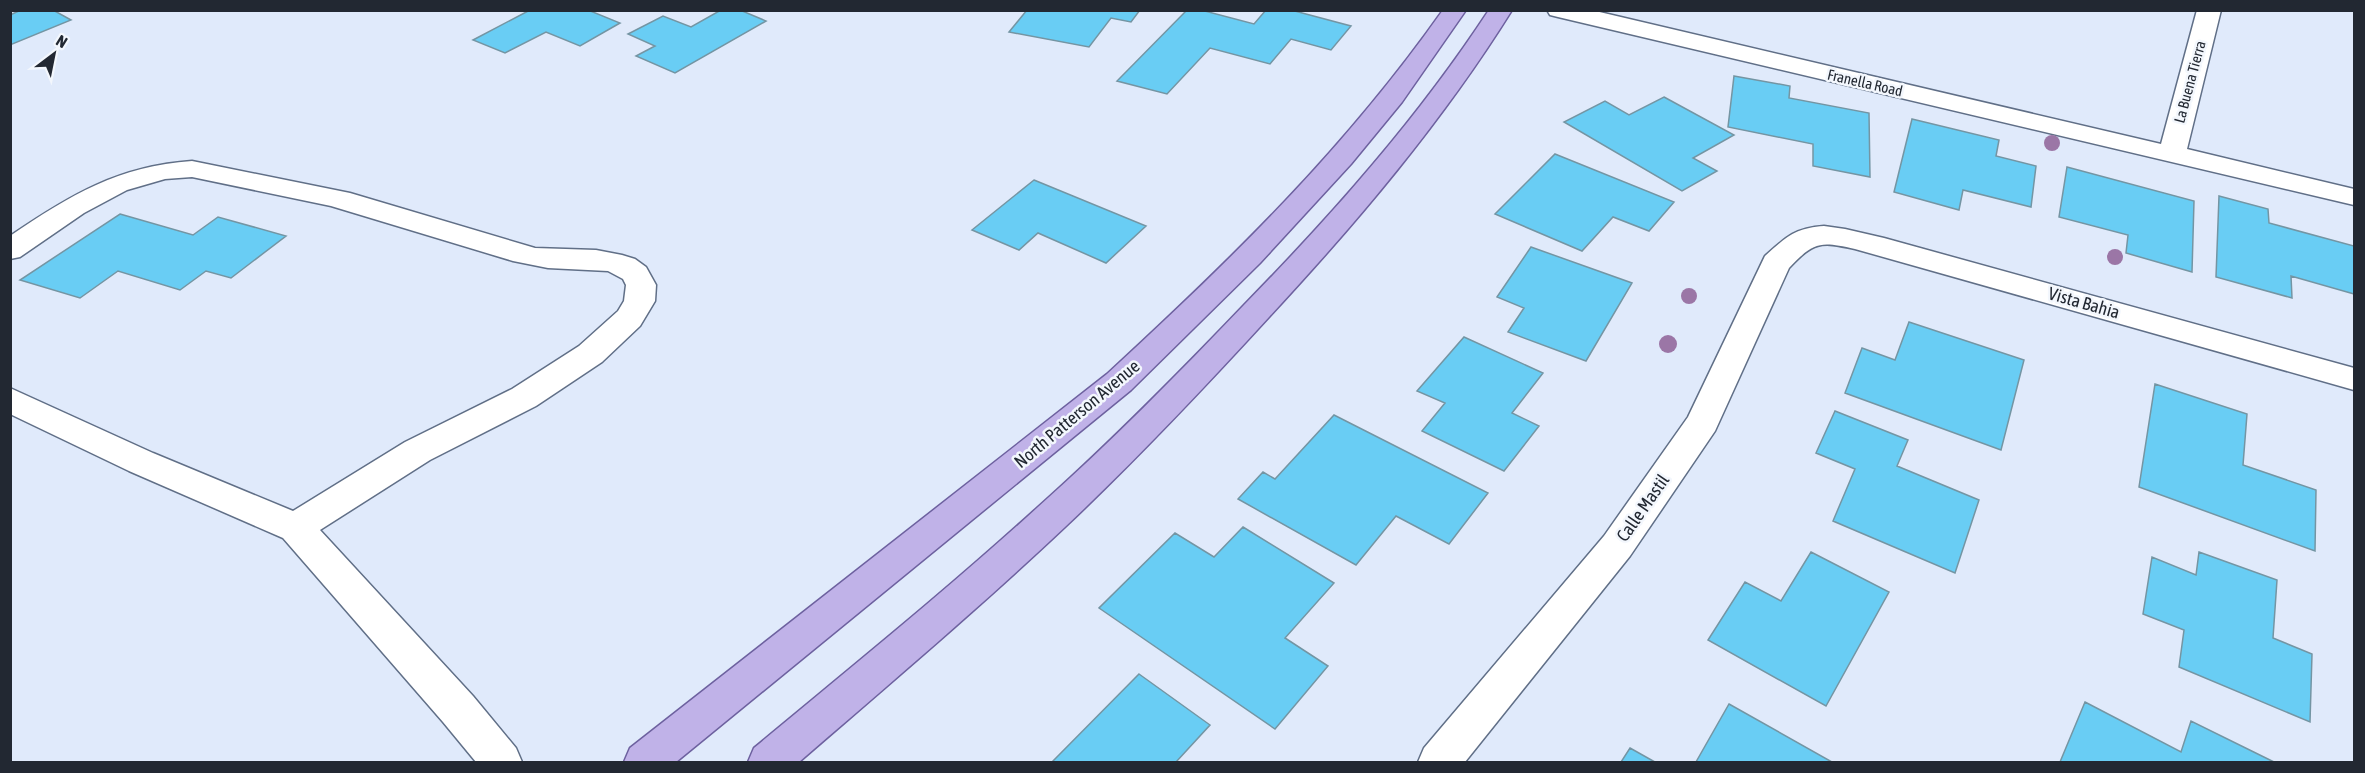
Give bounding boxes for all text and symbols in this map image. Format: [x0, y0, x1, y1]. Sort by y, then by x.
north arrow [24, 24, 84, 84]
text: N [53, 31, 71, 51]
street label: La Buena Tierra [2170, 39, 2209, 125]
street label: Franella Road [1826, 66, 1904, 99]
street label: Vista Bahia [2046, 282, 2122, 323]
street label: North Patterson Avenue [1010, 355, 1144, 472]
street label: Calle Mastil [1612, 470, 1674, 545]

